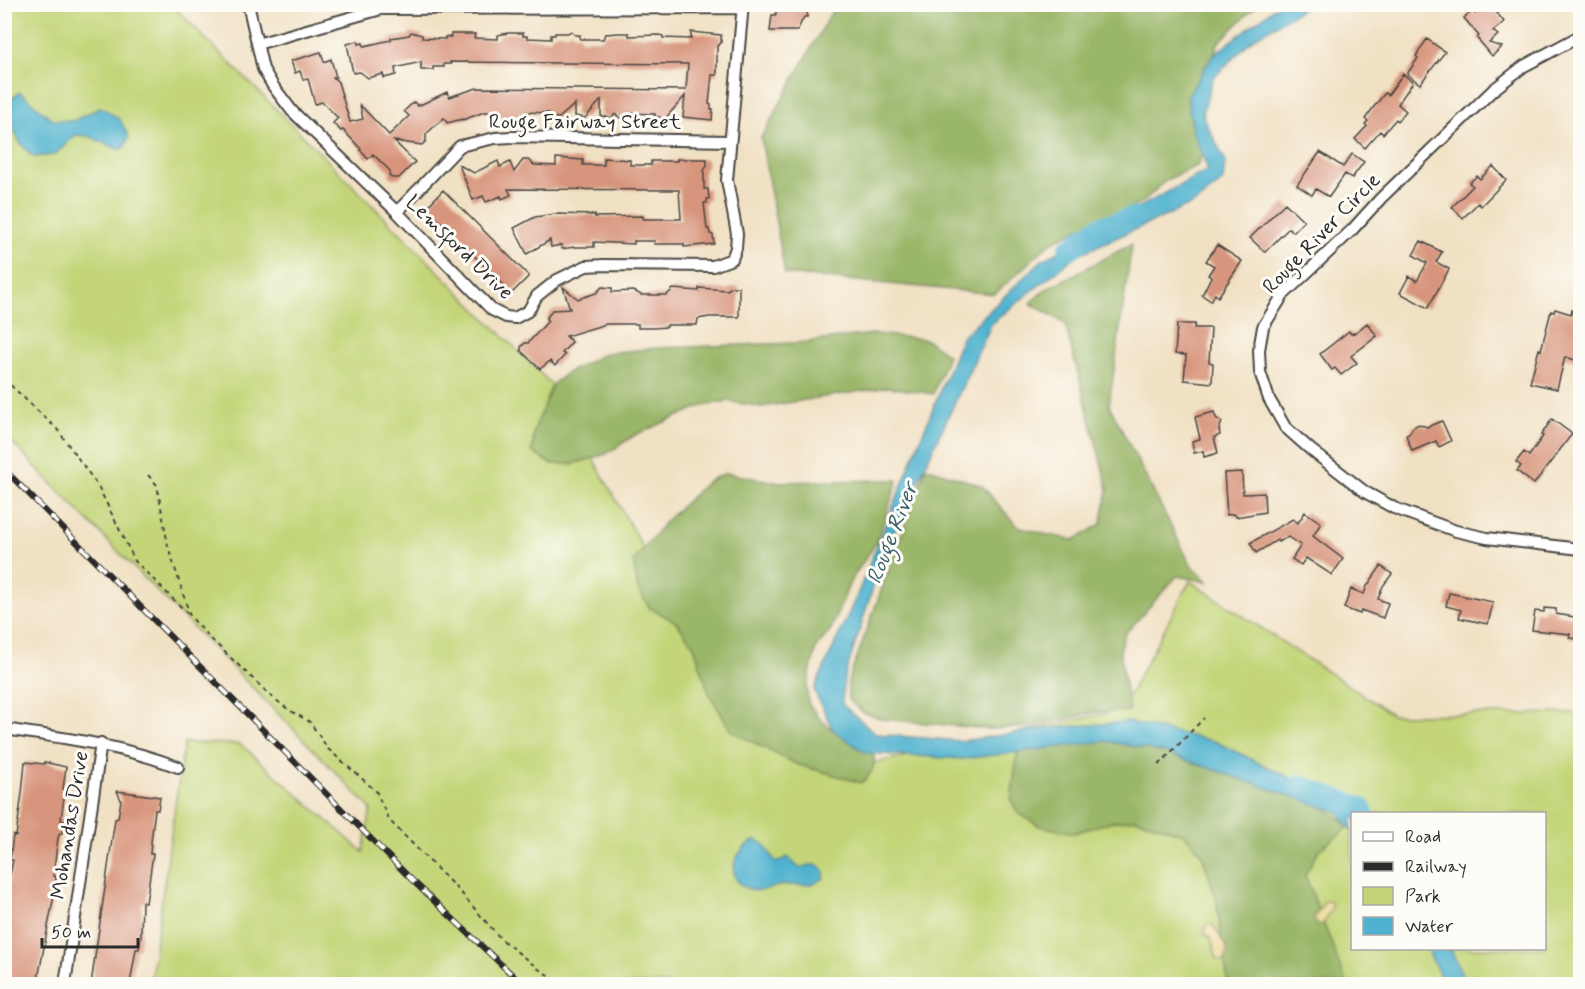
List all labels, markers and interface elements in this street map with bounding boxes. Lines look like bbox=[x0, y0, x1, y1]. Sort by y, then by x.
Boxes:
street label: Rouge Fairway Street bbox=[489, 108, 682, 138]
street label: Rouge River Circle bbox=[1257, 167, 1388, 302]
street label: Lemsford Drive bbox=[398, 189, 519, 308]
water label: Rouge River bbox=[861, 477, 929, 589]
street label: Mohandas Drive bbox=[44, 749, 96, 901]
legend bbox=[1351, 812, 1546, 950]
text: Road bbox=[1405, 825, 1441, 849]
text: Railway bbox=[1405, 855, 1467, 879]
text: Park bbox=[1405, 885, 1441, 909]
scale bar bbox=[42, 911, 138, 949]
text: Water bbox=[1405, 915, 1454, 939]
text: 50 m bbox=[51, 921, 91, 945]

